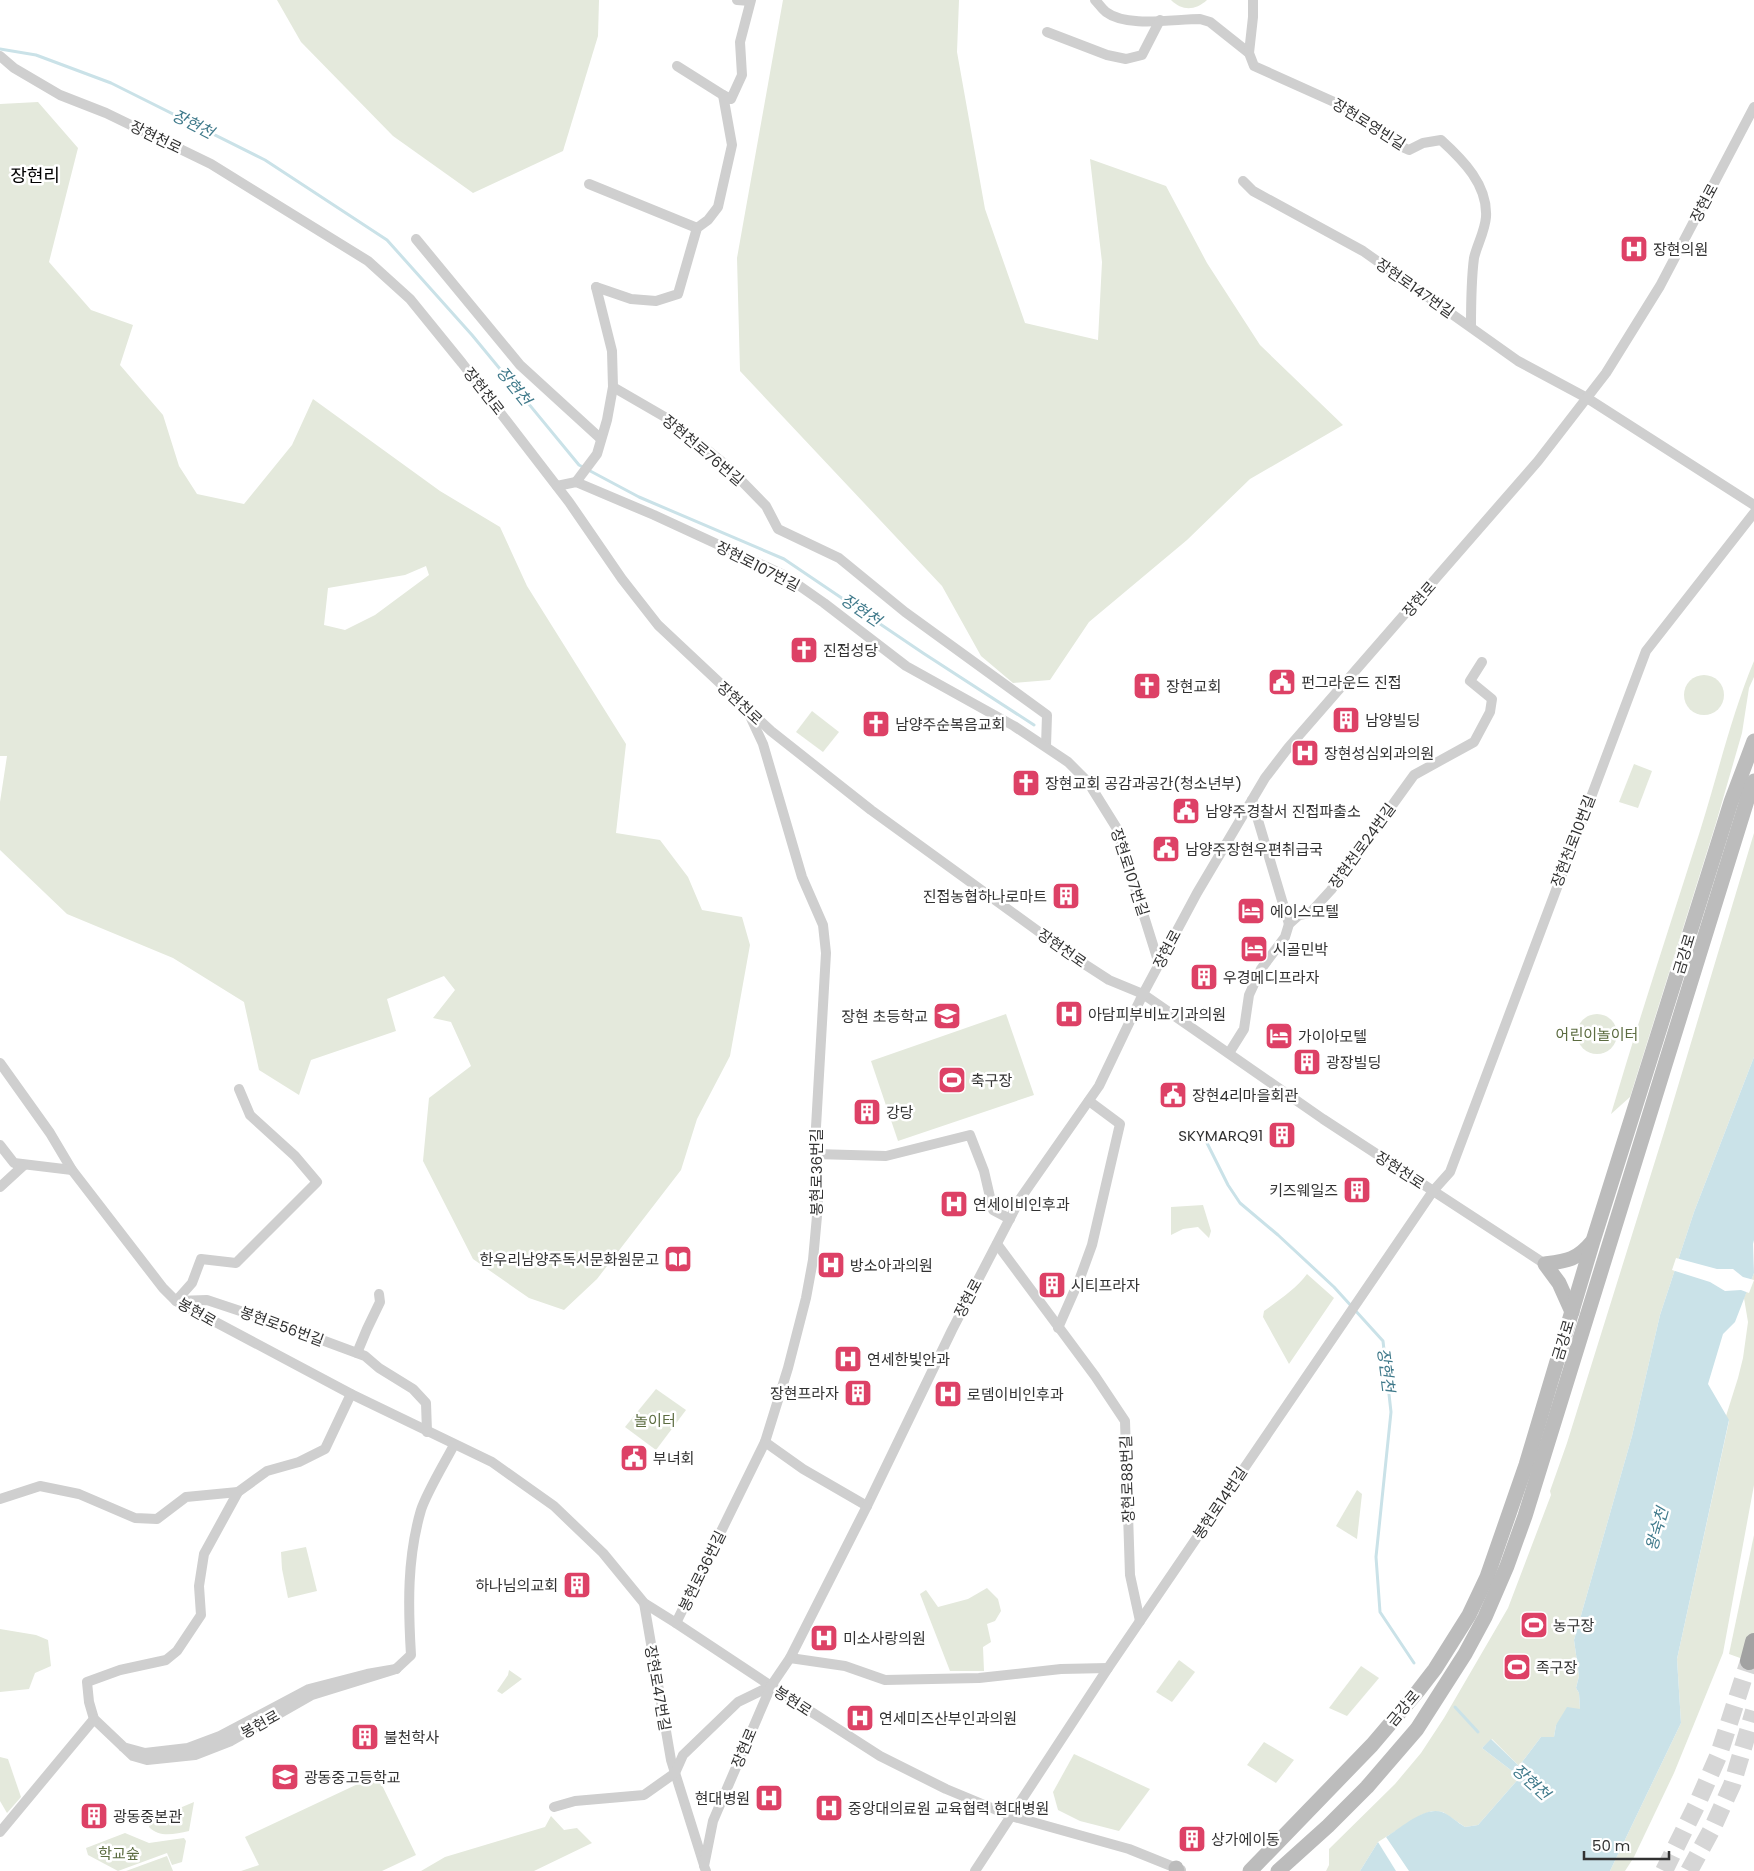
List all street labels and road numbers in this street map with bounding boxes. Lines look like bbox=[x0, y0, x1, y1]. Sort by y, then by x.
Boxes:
street label: 장현로영빈길 bbox=[1328, 93, 1410, 155]
street label: 장현천로 bbox=[127, 115, 185, 159]
street label: 장현로 bbox=[1685, 180, 1723, 226]
street label: 장현로147번길 bbox=[1372, 253, 1458, 323]
street label: 장현천로 bbox=[459, 363, 509, 419]
street label: 장현천로76번길 bbox=[658, 410, 748, 490]
street label: 장현로107번길 bbox=[713, 536, 803, 596]
street label: 장현로 bbox=[1397, 576, 1441, 622]
street label: 장현천로 bbox=[713, 676, 767, 730]
street label: 장현천로10번길 bbox=[1546, 792, 1600, 890]
street label: 장현천로24번길 bbox=[1324, 799, 1400, 893]
street label: 장현로107번길 bbox=[1106, 825, 1154, 919]
street label: 장현천로 bbox=[1033, 924, 1091, 972]
street label: 장현로 bbox=[1148, 926, 1186, 972]
street label: 금강로 bbox=[1668, 931, 1700, 977]
street label: 봉현로36번길 bbox=[806, 1128, 827, 1216]
street label: 장현천로 bbox=[1371, 1146, 1429, 1194]
street label: 장현로 bbox=[949, 1275, 987, 1321]
street label: 봉현로 bbox=[174, 1293, 220, 1331]
street label: 봉현로56번길 bbox=[237, 1301, 327, 1351]
street label: 금강로 bbox=[1547, 1317, 1579, 1363]
street label: 장현로88번길 bbox=[1115, 1435, 1139, 1523]
street label: 봉현로14번길 bbox=[1188, 1463, 1252, 1543]
street label: 봉현로36번길 bbox=[673, 1527, 731, 1615]
street label: 장현로47번길 bbox=[640, 1644, 676, 1732]
street label: 봉현로 bbox=[770, 1681, 816, 1721]
street label: 금강로 bbox=[1382, 1685, 1424, 1731]
street label: 봉현로 bbox=[237, 1705, 283, 1743]
street label: 장현로 bbox=[726, 1725, 762, 1771]

